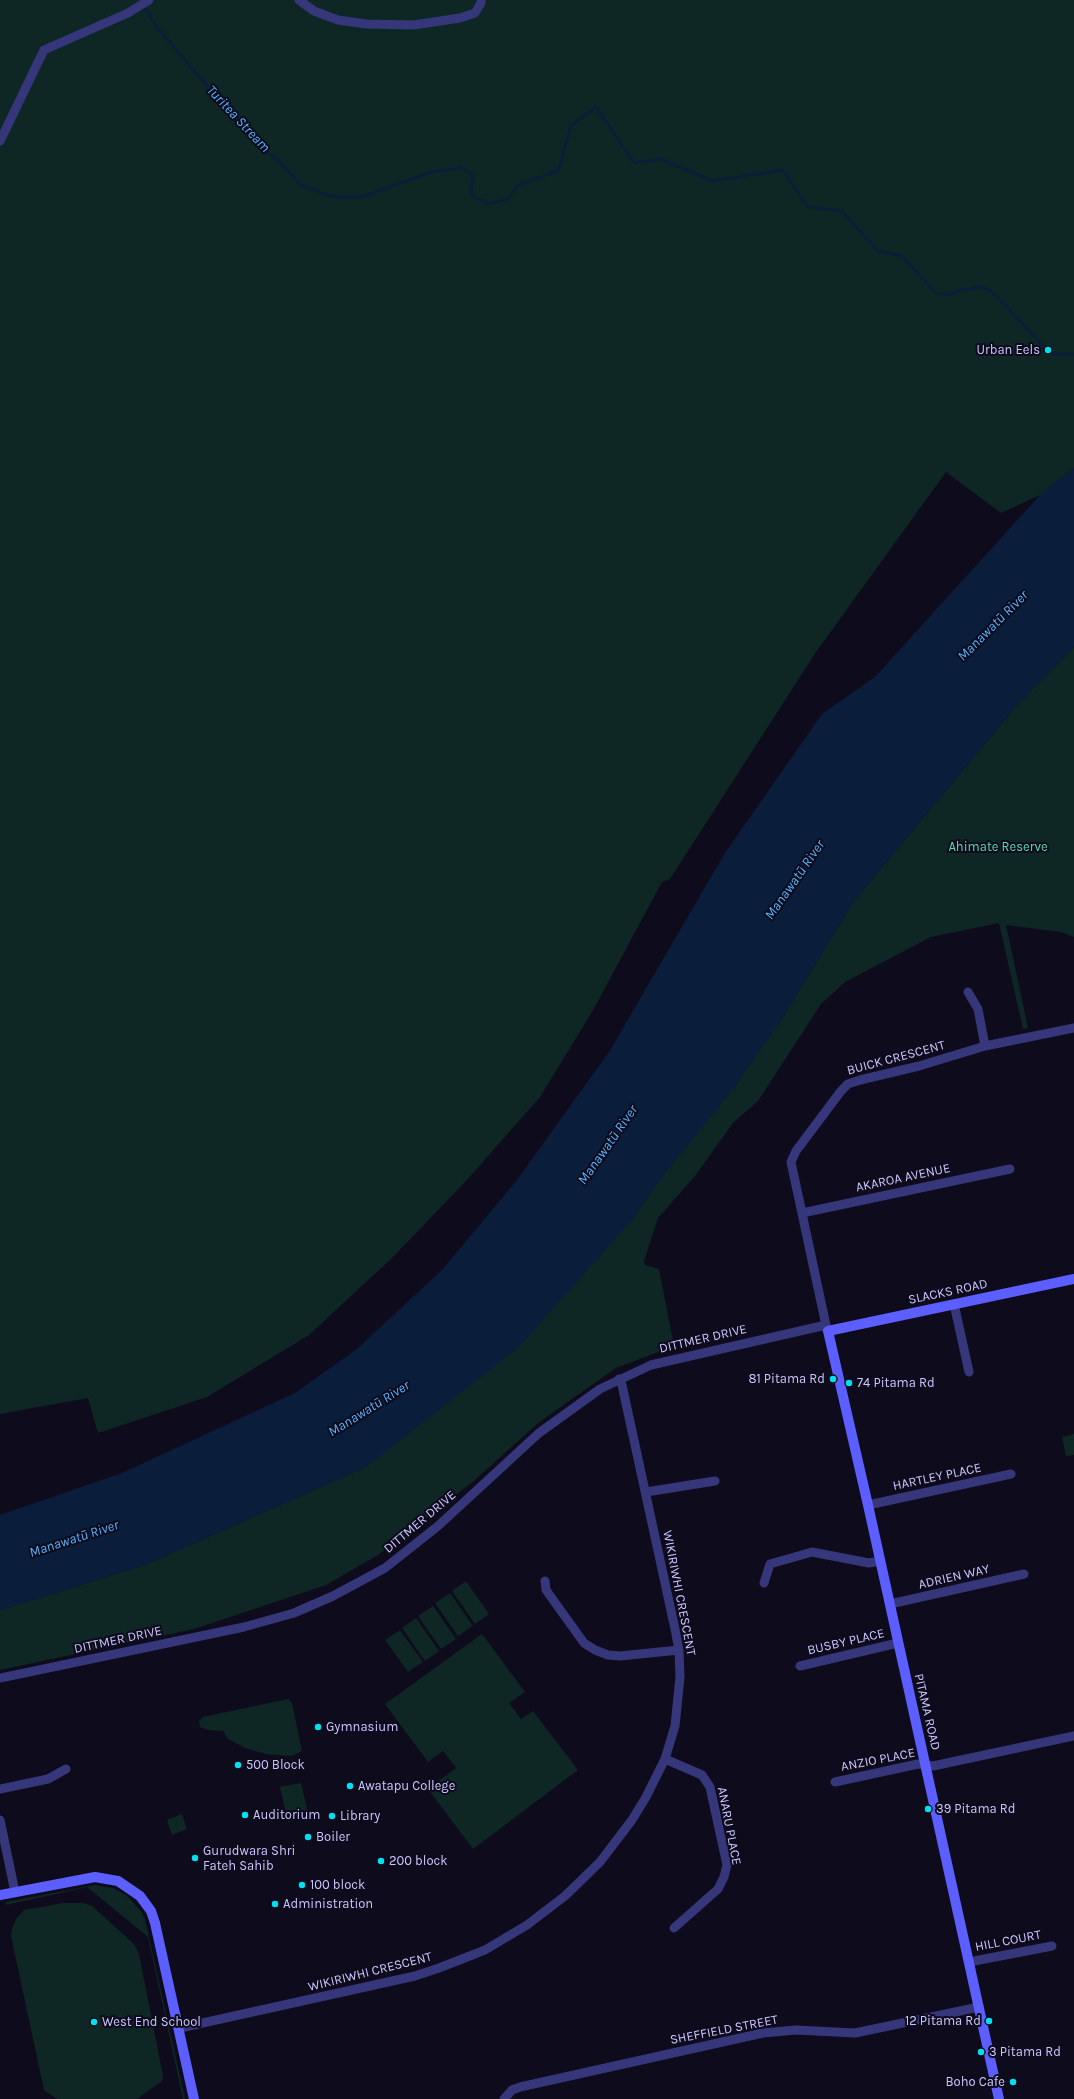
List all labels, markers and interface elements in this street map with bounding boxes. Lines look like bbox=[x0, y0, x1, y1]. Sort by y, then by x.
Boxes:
water label: Turitea Stream bbox=[203, 82, 273, 156]
place label: Urban Eels bbox=[977, 342, 1040, 358]
marker: Urban Eels bbox=[1043, 345, 1053, 355]
water label: Manawatū River bbox=[954, 587, 1032, 665]
water label: Manawatū River bbox=[761, 837, 829, 923]
park label: Ahimate Reserve bbox=[948, 839, 1048, 855]
street label: BUICK CRESCENT bbox=[845, 1037, 947, 1079]
water label: Manawatū River bbox=[574, 1102, 642, 1188]
street label: AKAROA AVENUE bbox=[854, 1160, 952, 1196]
street label: SLACKS ROAD bbox=[907, 1276, 989, 1308]
street label: DITTMER DRIVE bbox=[658, 1321, 748, 1357]
place label: 81 Pitama Rd bbox=[748, 1371, 825, 1387]
marker: 81 Pitama Rd bbox=[828, 1374, 838, 1384]
place label: 74 Pitama Rd bbox=[857, 1375, 935, 1391]
water label: Manawatū River bbox=[325, 1377, 413, 1441]
marker: 74 Pitama Rd bbox=[844, 1378, 854, 1388]
street label: HARTLEY PLACE bbox=[891, 1460, 983, 1494]
street label: DITTMER DRIVE bbox=[381, 1487, 459, 1557]
water label: Manawatū River bbox=[27, 1517, 121, 1561]
street label: WIKIRIWHI CRESCENT bbox=[659, 1529, 699, 1657]
street label: ADRIEN WAY bbox=[917, 1561, 991, 1593]
street label: DITTMER DRIVE bbox=[73, 1623, 163, 1657]
street label: BUSBY PLACE bbox=[806, 1626, 886, 1658]
street label: PITAMA ROAD bbox=[911, 1672, 943, 1752]
place label: Gymnasium bbox=[326, 1719, 398, 1735]
marker: Gymnasium bbox=[313, 1722, 323, 1732]
street label: ANZIO PLACE bbox=[840, 1745, 916, 1775]
place label: 500 Block bbox=[246, 1757, 305, 1773]
marker: 500 Block bbox=[233, 1760, 243, 1770]
place label: Awatapu College bbox=[358, 1778, 455, 1794]
marker: Awatapu College bbox=[345, 1781, 355, 1791]
street label: ANARU PLACE bbox=[714, 1786, 744, 1866]
place label: 39 Pitama Rd bbox=[936, 1801, 1015, 1817]
marker: 39 Pitama Rd bbox=[923, 1804, 933, 1814]
place label: Auditorium bbox=[253, 1807, 321, 1823]
place label: Library bbox=[340, 1808, 380, 1824]
marker: Auditorium bbox=[240, 1810, 250, 1820]
marker: Library bbox=[327, 1811, 337, 1821]
place label: Boiler bbox=[316, 1829, 350, 1845]
marker: Boiler bbox=[303, 1832, 313, 1842]
place label: Gurudwara Shri Fateh Sahib bbox=[203, 1843, 295, 1874]
marker: Gurudwara Shri Fateh Sahib bbox=[190, 1853, 200, 1863]
place label: 200 block bbox=[389, 1853, 448, 1869]
marker: 200 block bbox=[376, 1856, 386, 1866]
place label: 100 block bbox=[310, 1877, 365, 1893]
marker: 100 block bbox=[297, 1880, 307, 1890]
place label: Administration bbox=[283, 1896, 373, 1912]
marker: Administration bbox=[270, 1899, 280, 1909]
street label: HILL COURT bbox=[974, 1927, 1042, 1955]
street label: WIKIRIWHI CRESCENT bbox=[306, 1949, 434, 1995]
street label: SHEFFIELD STREET bbox=[669, 2012, 779, 2048]
place label: 12 Pitama Rd bbox=[905, 2013, 981, 2029]
place label: West End School bbox=[102, 2014, 201, 2030]
marker: 12 Pitama Rd bbox=[984, 2016, 994, 2026]
marker: West End School bbox=[89, 2017, 99, 2027]
place label: 3 Pitama Rd bbox=[989, 2044, 1061, 2060]
marker: 3 Pitama Rd bbox=[976, 2047, 986, 2057]
place label: Boho Cafe bbox=[946, 2074, 1005, 2090]
marker: Boho Cafe bbox=[1008, 2077, 1018, 2087]

